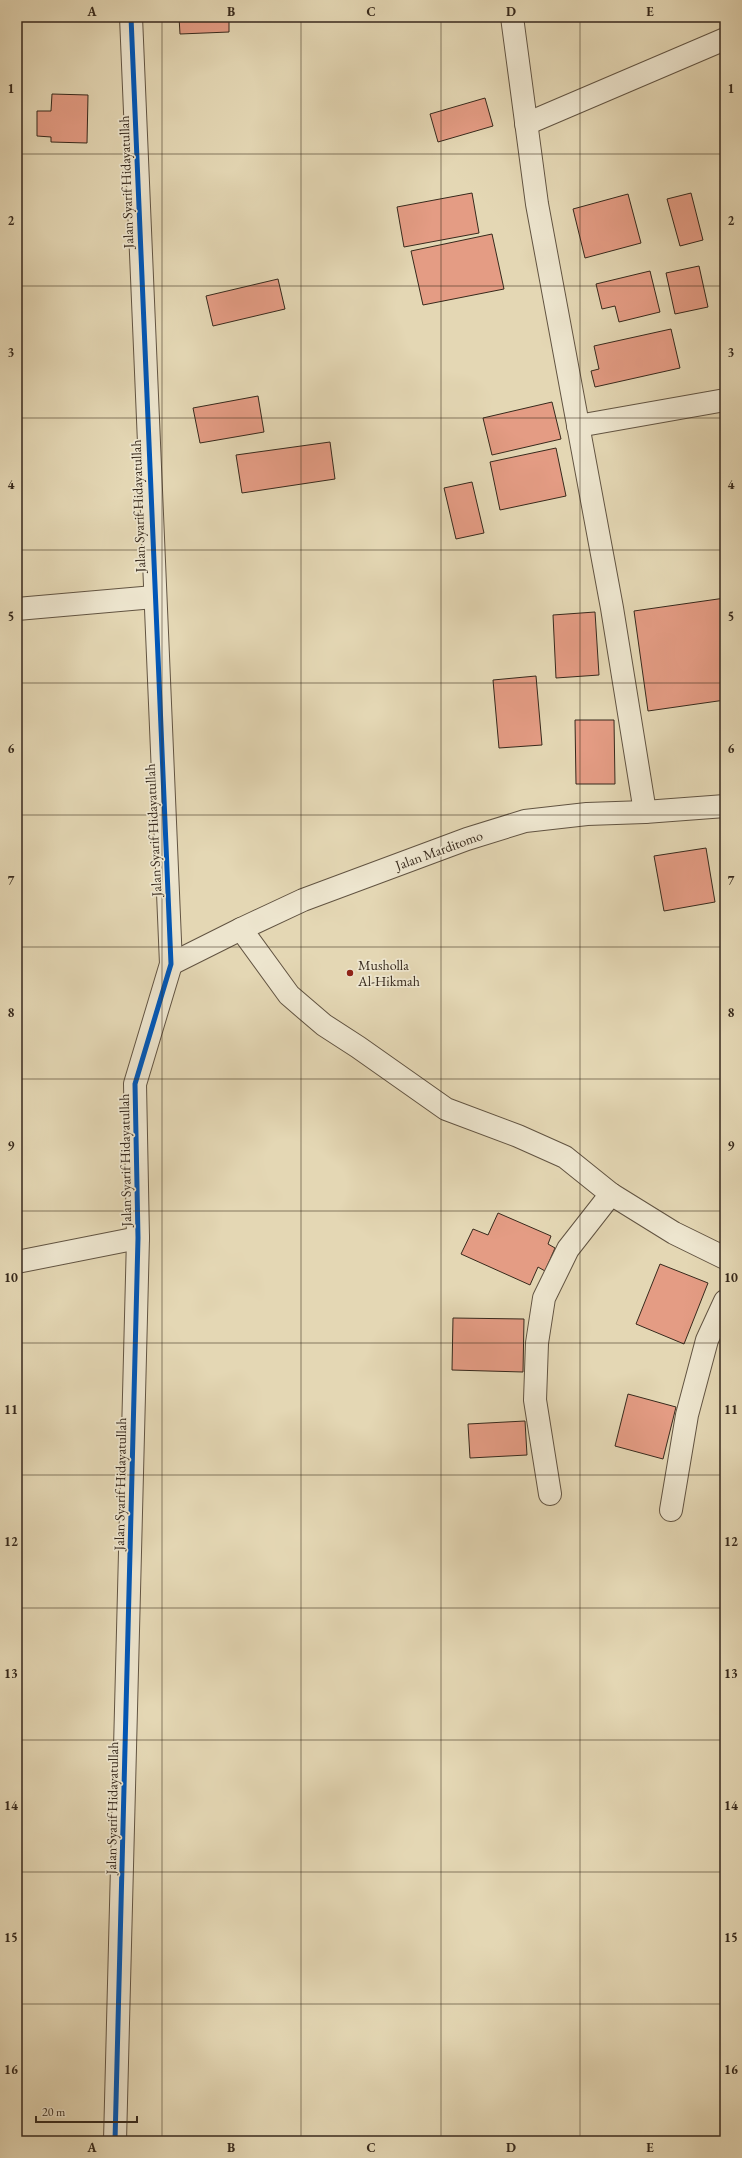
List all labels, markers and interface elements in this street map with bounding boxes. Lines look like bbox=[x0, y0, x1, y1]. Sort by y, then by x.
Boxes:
text: A bbox=[86, 3, 97, 20]
text: B bbox=[227, 3, 235, 20]
text: C bbox=[366, 3, 376, 20]
text: D bbox=[506, 3, 516, 20]
text: E bbox=[646, 3, 654, 20]
text: 1 bbox=[8, 80, 15, 97]
text: 1 bbox=[728, 80, 735, 97]
street label: Jalan Syarif Hidayatullah bbox=[115, 115, 137, 250]
text: 2 bbox=[8, 212, 15, 229]
text: 2 bbox=[728, 212, 735, 229]
text: 3 bbox=[8, 344, 15, 361]
text: 3 bbox=[728, 344, 735, 361]
street label: Jalan Syarif Hidayatullah bbox=[127, 439, 149, 574]
text: 4 bbox=[8, 476, 15, 493]
text: 4 bbox=[728, 476, 735, 493]
text: 5 bbox=[8, 608, 14, 625]
text: 5 bbox=[728, 608, 734, 625]
text: 6 bbox=[8, 740, 15, 757]
text: 6 bbox=[728, 740, 735, 757]
street label: Jalan Syarif Hidayatullah bbox=[141, 763, 166, 898]
street label: Jalan Marditomo bbox=[392, 826, 485, 874]
text: 7 bbox=[8, 872, 15, 889]
text: 7 bbox=[728, 872, 735, 889]
place label: Musholla Al-Hikmah bbox=[357, 956, 420, 990]
marker: Musholla Al-Hikmah bbox=[345, 968, 355, 978]
text: 8 bbox=[8, 1004, 15, 1021]
text: 8 bbox=[728, 1004, 735, 1021]
street label: Jalan Syarif Hidayatullah bbox=[115, 1093, 135, 1228]
text: 9 bbox=[8, 1137, 15, 1154]
text: 9 bbox=[728, 1137, 735, 1154]
text: 10 bbox=[4, 1269, 18, 1286]
text: 10 bbox=[724, 1269, 738, 1286]
text: 11 bbox=[4, 1401, 18, 1418]
text: 11 bbox=[724, 1401, 738, 1418]
street label: Jalan Syarif Hidayatullah bbox=[110, 1417, 130, 1552]
text: 12 bbox=[4, 1533, 18, 1550]
text: 12 bbox=[724, 1533, 738, 1550]
text: 13 bbox=[4, 1665, 18, 1682]
text: 13 bbox=[724, 1665, 738, 1682]
street label: Jalan Syarif Hidayatullah bbox=[102, 1741, 122, 1876]
text: 14 bbox=[4, 1797, 18, 1814]
text: 14 bbox=[724, 1797, 738, 1814]
text: 15 bbox=[4, 1929, 18, 1946]
text: 15 bbox=[724, 1929, 738, 1946]
text: 16 bbox=[4, 2061, 18, 2078]
text: 16 bbox=[724, 2061, 738, 2078]
scale bar bbox=[36, 2098, 137, 2124]
text: 20 m bbox=[42, 2104, 66, 2120]
text: A bbox=[86, 2139, 97, 2156]
text: B bbox=[227, 2139, 235, 2156]
text: C bbox=[366, 2139, 376, 2156]
text: D bbox=[506, 2139, 516, 2156]
text: E bbox=[646, 2139, 654, 2156]

